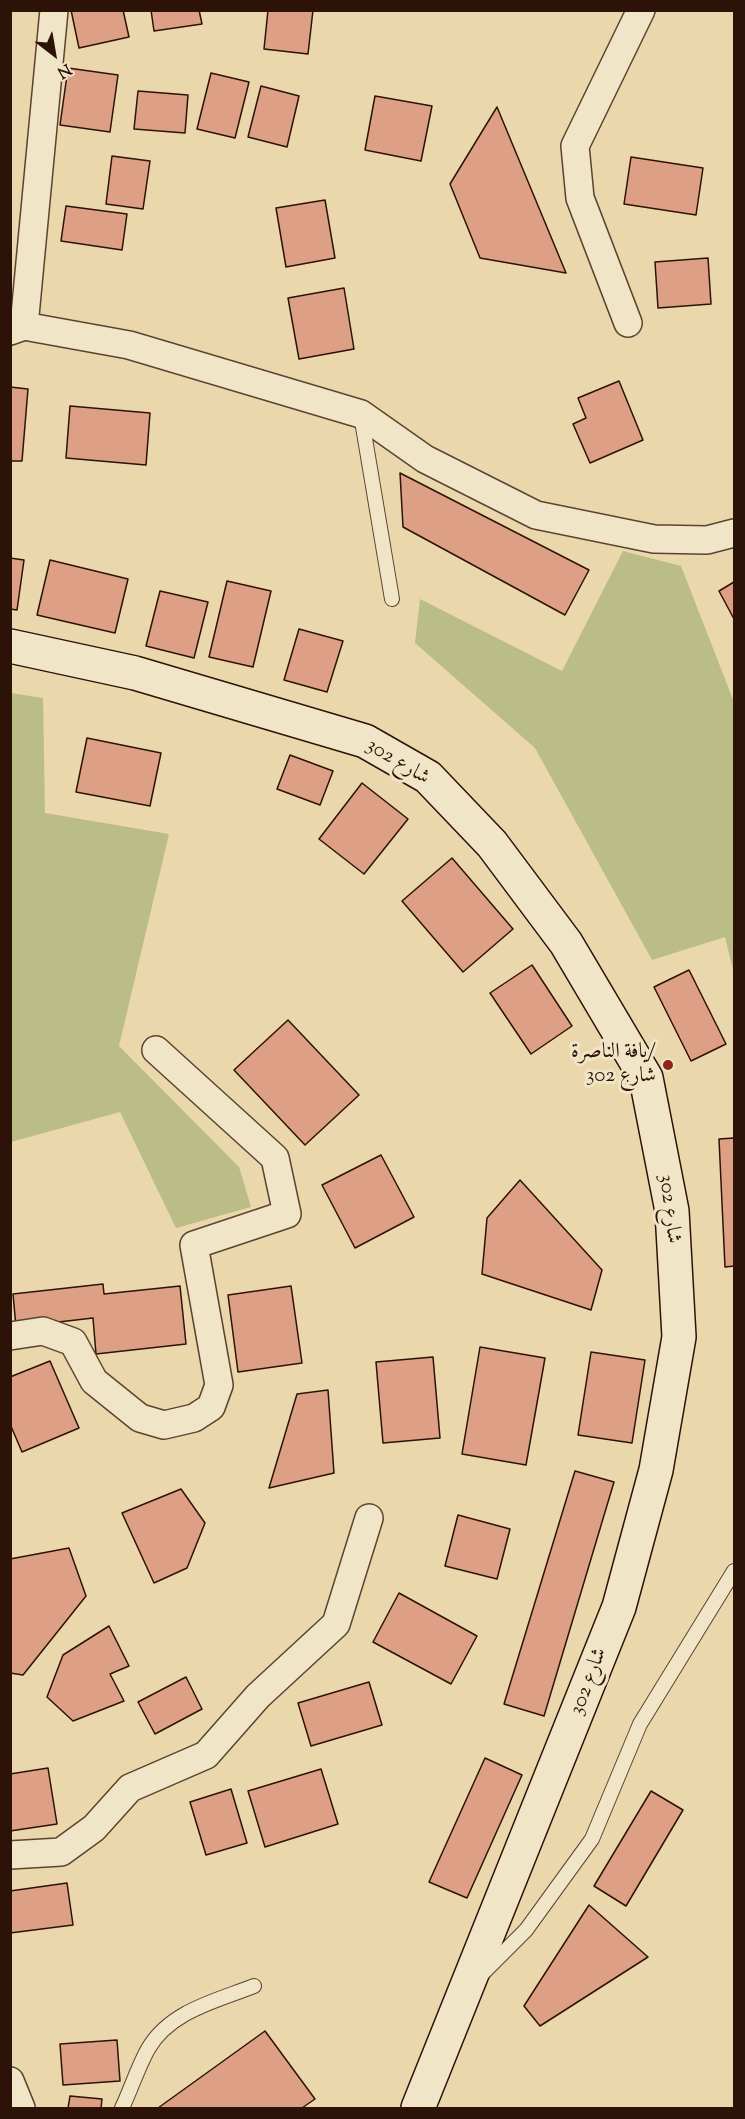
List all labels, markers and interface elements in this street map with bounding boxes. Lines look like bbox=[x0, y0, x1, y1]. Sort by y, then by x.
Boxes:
north arrow bbox=[24, 24, 84, 84]
text: N bbox=[52, 57, 75, 83]
street label: شارع 302 bbox=[361, 734, 433, 792]
place label: يافة الناصرة/ شارع 302 bbox=[571, 1040, 656, 1090]
marker: يافة الناصرة/ شارع 302 bbox=[661, 1058, 675, 1072]
street label: شارع 302 bbox=[651, 1173, 685, 1245]
street label: شارع 302 bbox=[566, 1645, 614, 1719]

